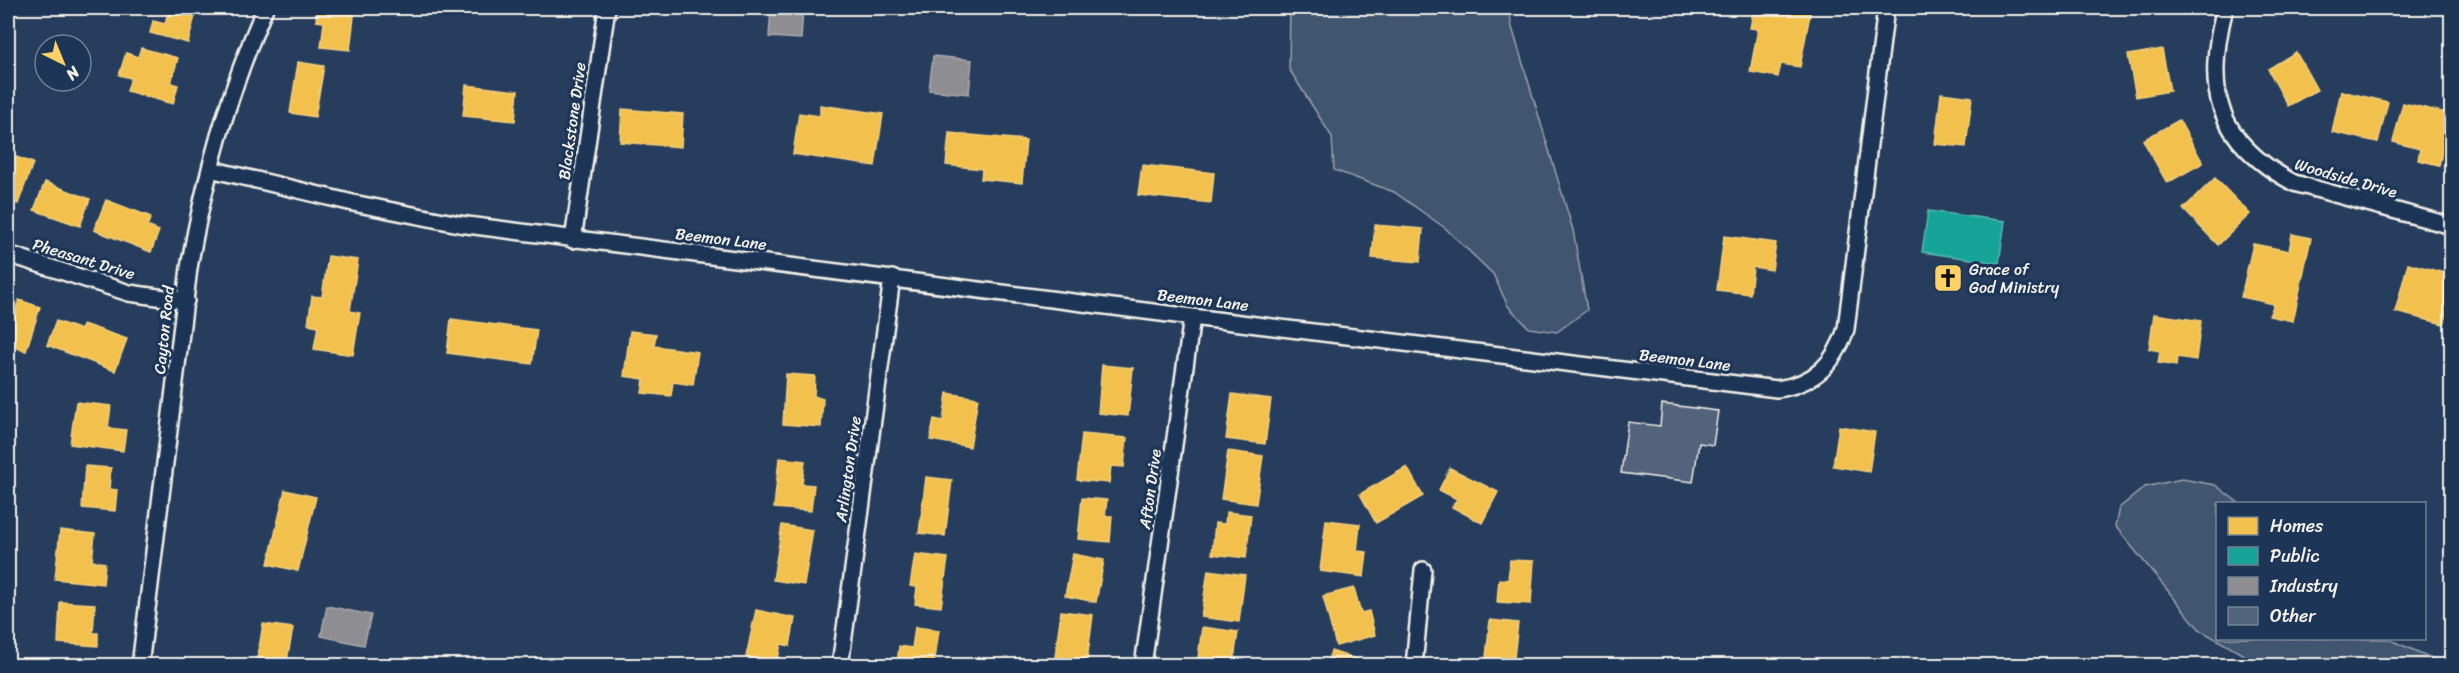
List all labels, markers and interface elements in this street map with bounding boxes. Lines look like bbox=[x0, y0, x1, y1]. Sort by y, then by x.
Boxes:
north arrow bbox=[33, 33, 93, 93]
text: N bbox=[58, 59, 88, 89]
street label: Blackstone Drive bbox=[549, 60, 595, 182]
street label: Woodside Drive bbox=[2291, 150, 2401, 207]
street label: Beemon Lane bbox=[674, 219, 768, 259]
street label: Pheasant Drive bbox=[29, 230, 139, 288]
place label: Grace of God Ministry bbox=[1969, 255, 2060, 302]
church icon: Grace of God Ministry bbox=[1932, 262, 1964, 294]
street label: Beemon Lane bbox=[1156, 280, 1250, 320]
street label: Cayton Road bbox=[145, 283, 183, 375]
street label: Beemon Lane bbox=[1638, 340, 1732, 380]
street label: Arlington Drive bbox=[826, 414, 870, 525]
street label: Afton Drive bbox=[1130, 447, 1170, 532]
legend bbox=[2216, 502, 2426, 640]
text: Homes bbox=[2270, 510, 2324, 542]
text: Public bbox=[2270, 540, 2320, 572]
text: Industry bbox=[2269, 570, 2339, 602]
text: Other bbox=[2270, 600, 2317, 632]

